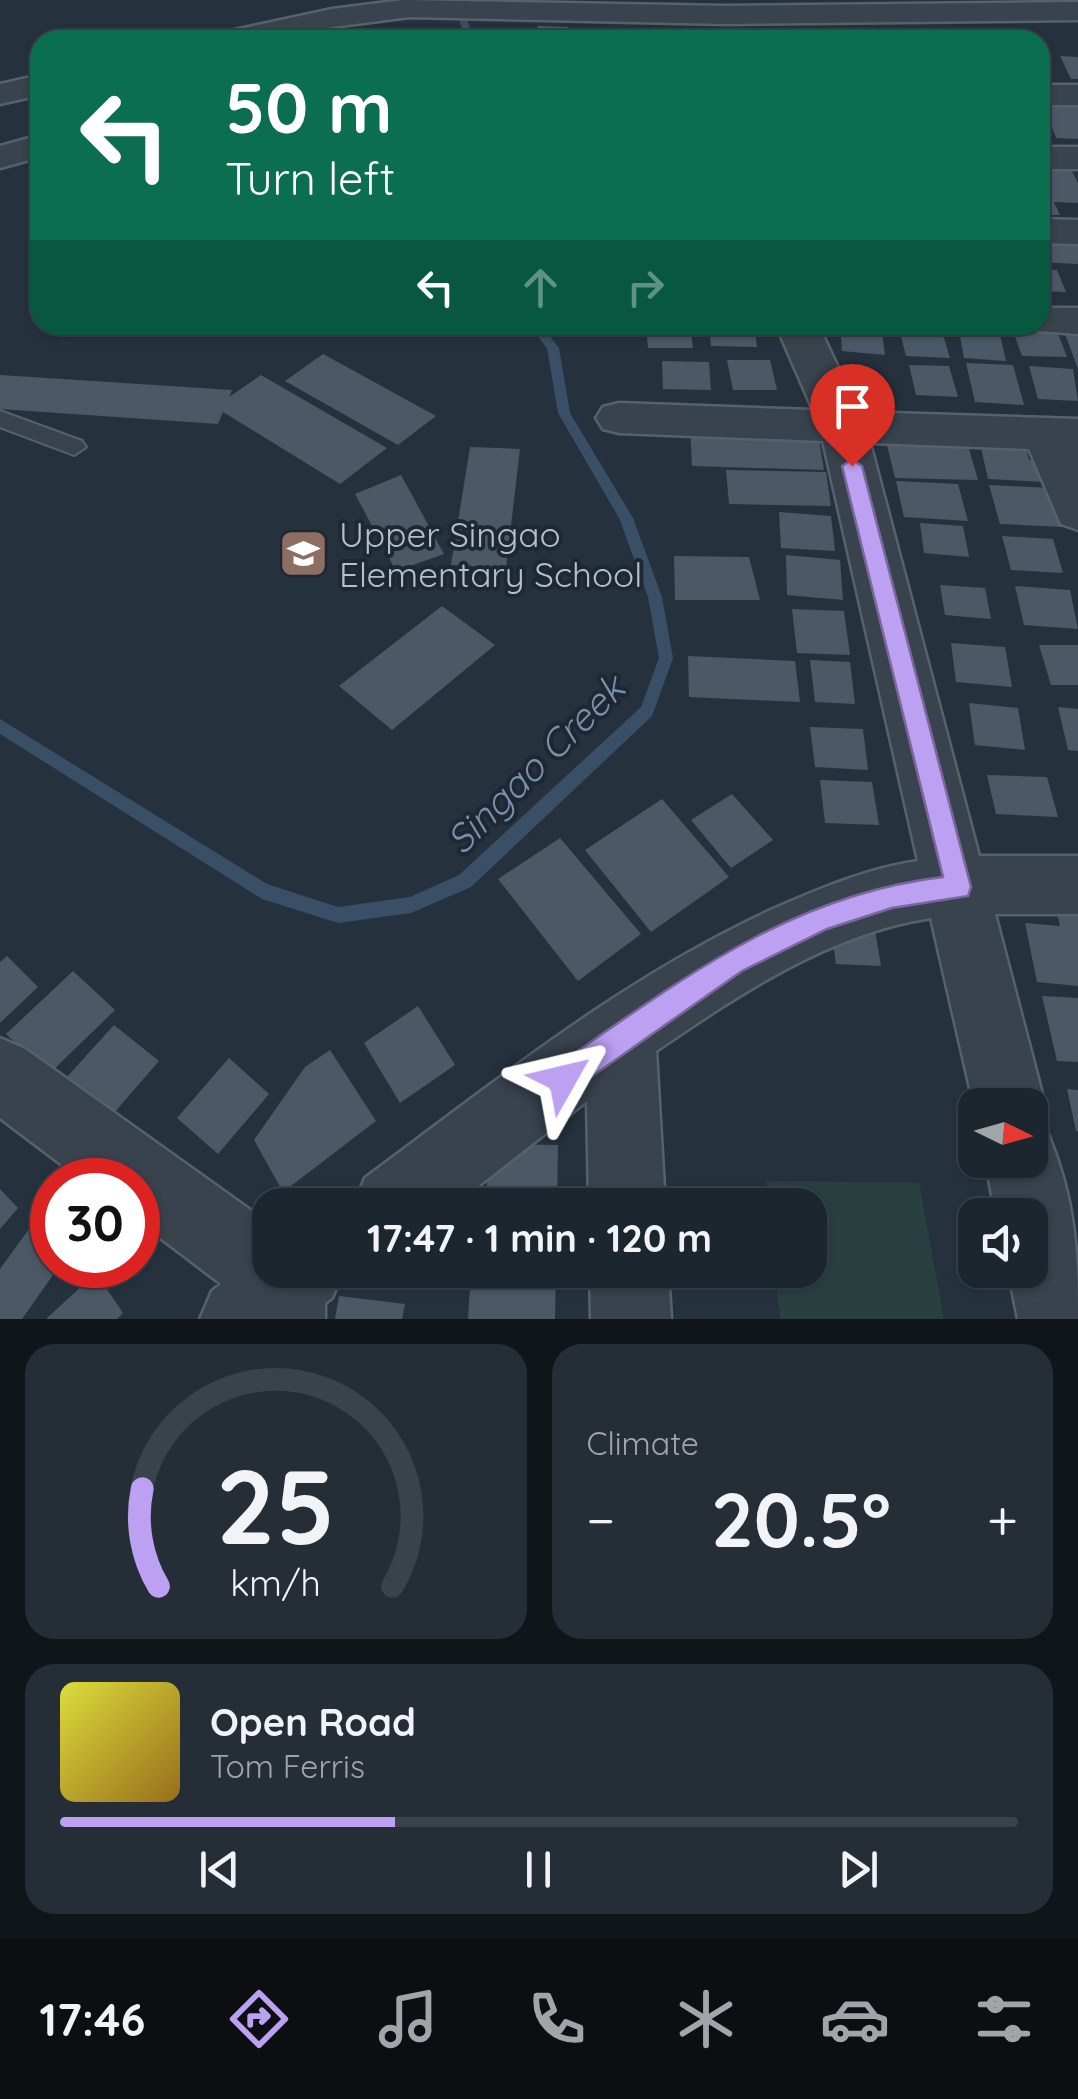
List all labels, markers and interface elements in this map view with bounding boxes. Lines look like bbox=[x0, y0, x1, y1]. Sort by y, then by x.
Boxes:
text: 50 m bbox=[225, 63, 392, 151]
icon: left bbox=[60, 70, 190, 200]
text: Turn left bbox=[225, 150, 395, 206]
icon: left bbox=[408, 260, 463, 315]
icon: ahead bbox=[513, 260, 568, 315]
icon: right bbox=[618, 260, 673, 315]
pin bbox=[810, 364, 895, 467]
icon: arrive bbox=[825, 379, 880, 434]
place label: Upper Singao Elementary School bbox=[339, 512, 642, 596]
school or university icon: Upper Singao Elementary School bbox=[278, 528, 330, 580]
water label: Singao Creek bbox=[436, 662, 637, 863]
position arrow bbox=[511, 1027, 615, 1131]
north arrow bbox=[958, 1088, 1048, 1178]
map controls bbox=[958, 1088, 1048, 1288]
speed limit sign: 30 bbox=[30, 1158, 160, 1288]
button: sound bbox=[958, 1198, 1048, 1288]
text: 17:47 · 1 min · 120 m bbox=[367, 1214, 712, 1262]
text: Climate bbox=[587, 1423, 699, 1463]
text: 25 bbox=[216, 1440, 335, 1570]
text: 20.5° bbox=[711, 1472, 891, 1566]
text: − bbox=[587, 1485, 615, 1554]
text: + bbox=[987, 1485, 1018, 1554]
text: km/h bbox=[230, 1560, 321, 1605]
text: Open Road bbox=[210, 1698, 416, 1746]
text: Tom Ferris bbox=[210, 1746, 365, 1786]
icon: previous bbox=[192, 1842, 247, 1897]
icon: pause bbox=[511, 1842, 566, 1897]
icon: next bbox=[831, 1842, 886, 1897]
icon: directions bbox=[224, 1984, 294, 2054]
icon: music bbox=[373, 1984, 443, 2054]
icon: phone bbox=[522, 1984, 592, 2054]
icon: climate bbox=[671, 1984, 741, 2054]
icon: car bbox=[820, 1984, 890, 2054]
icon: filters bbox=[969, 1984, 1039, 2054]
text: 17:46 bbox=[39, 1991, 145, 2047]

